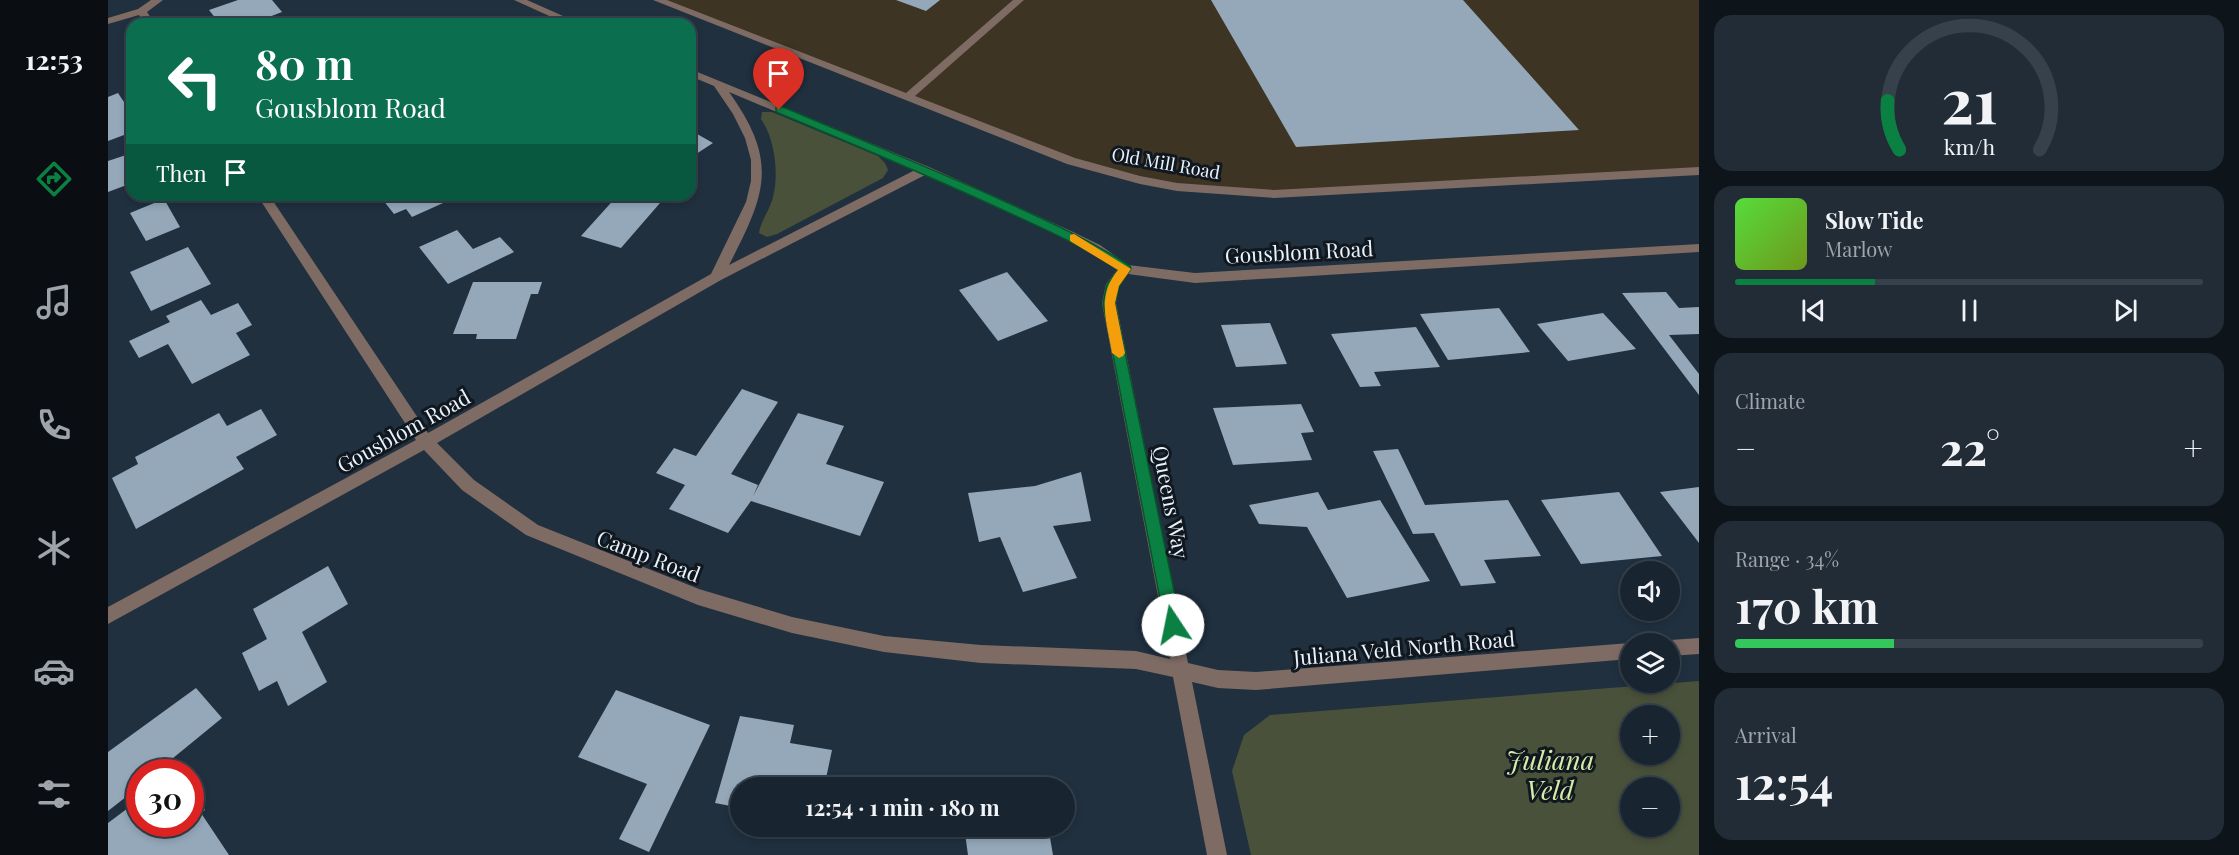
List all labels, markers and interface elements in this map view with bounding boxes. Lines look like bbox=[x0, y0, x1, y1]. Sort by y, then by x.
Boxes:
text: 80 m bbox=[255, 35, 353, 91]
text: 12:53 bbox=[25, 41, 83, 77]
icon: left bbox=[156, 42, 234, 120]
pin bbox=[753, 48, 804, 110]
text: 21 bbox=[1941, 56, 1997, 140]
icon: arrive bbox=[762, 57, 795, 90]
text: Gousblom Road bbox=[255, 89, 446, 125]
text: km/h bbox=[1943, 132, 1995, 160]
street label: Old Mill Road bbox=[1110, 142, 1223, 184]
icon: arrive bbox=[219, 156, 252, 189]
icon: directions bbox=[33, 158, 75, 200]
text: Then bbox=[156, 158, 207, 188]
text: Slow Tide bbox=[1825, 205, 1924, 235]
street label: Gousblom Road bbox=[1224, 233, 1374, 269]
text: Marlow bbox=[1825, 235, 1893, 262]
icon: music bbox=[33, 281, 75, 323]
icon: previous bbox=[1797, 294, 1830, 327]
icon: pause bbox=[1953, 294, 1986, 327]
icon: next bbox=[2109, 294, 2142, 327]
street label: Gousblom Road bbox=[331, 382, 475, 478]
text: Climate bbox=[1735, 387, 1805, 414]
icon: phone bbox=[33, 404, 75, 446]
text: 22° bbox=[1940, 417, 2000, 477]
text: − bbox=[1735, 425, 1756, 469]
text: + bbox=[2184, 425, 2203, 469]
street label: Queens Way bbox=[1147, 443, 1197, 561]
street label: Camp Road bbox=[593, 522, 705, 588]
icon: climate bbox=[33, 527, 75, 569]
text: Range · 34% bbox=[1735, 545, 1839, 572]
map controls bbox=[1620, 561, 1680, 837]
button: sound bbox=[1620, 561, 1680, 621]
text: 170 km bbox=[1735, 575, 1879, 635]
position arrow bbox=[1141, 593, 1205, 657]
street label: Juliana Veld North Road bbox=[1291, 623, 1516, 671]
button: layers bbox=[1620, 633, 1680, 693]
icon: car bbox=[33, 650, 75, 692]
button: + bbox=[1620, 705, 1680, 765]
text: Arrival bbox=[1735, 721, 1797, 748]
park label: Juliana Veld bbox=[1506, 742, 1594, 807]
text: 12:54 bbox=[1735, 751, 1833, 811]
speed limit sign: 30 bbox=[126, 759, 204, 837]
icon: filters bbox=[33, 773, 75, 815]
button: − bbox=[1620, 777, 1680, 837]
text: 12:54 · 1 min · 180 m bbox=[805, 792, 1000, 822]

